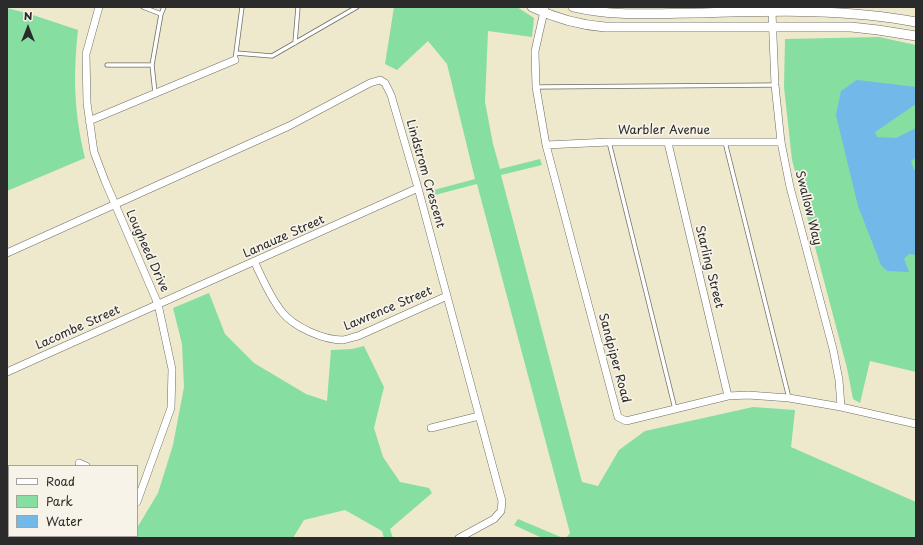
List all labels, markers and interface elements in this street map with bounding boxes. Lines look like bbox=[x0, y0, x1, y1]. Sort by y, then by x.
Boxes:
text: N bbox=[24, 7, 32, 24]
north arrow bbox=[8, 8, 48, 48]
street label: Lindstrom Crescent bbox=[403, 118, 447, 230]
street label: Warbler Avenue bbox=[618, 124, 710, 138]
street label: Swallow Way bbox=[792, 169, 824, 247]
street label: Lougheed Drive bbox=[122, 208, 172, 294]
street label: Lanauze Street bbox=[241, 213, 327, 261]
street label: Starling Street bbox=[692, 224, 726, 310]
street label: Lawrence Street bbox=[342, 284, 434, 334]
street label: Lacombe Street bbox=[34, 303, 122, 353]
street label: Sandpiper Road bbox=[595, 312, 633, 404]
legend bbox=[8, 465, 138, 537]
text: Road bbox=[46, 472, 75, 490]
text: Park bbox=[46, 492, 73, 510]
text: Water bbox=[46, 512, 82, 530]

